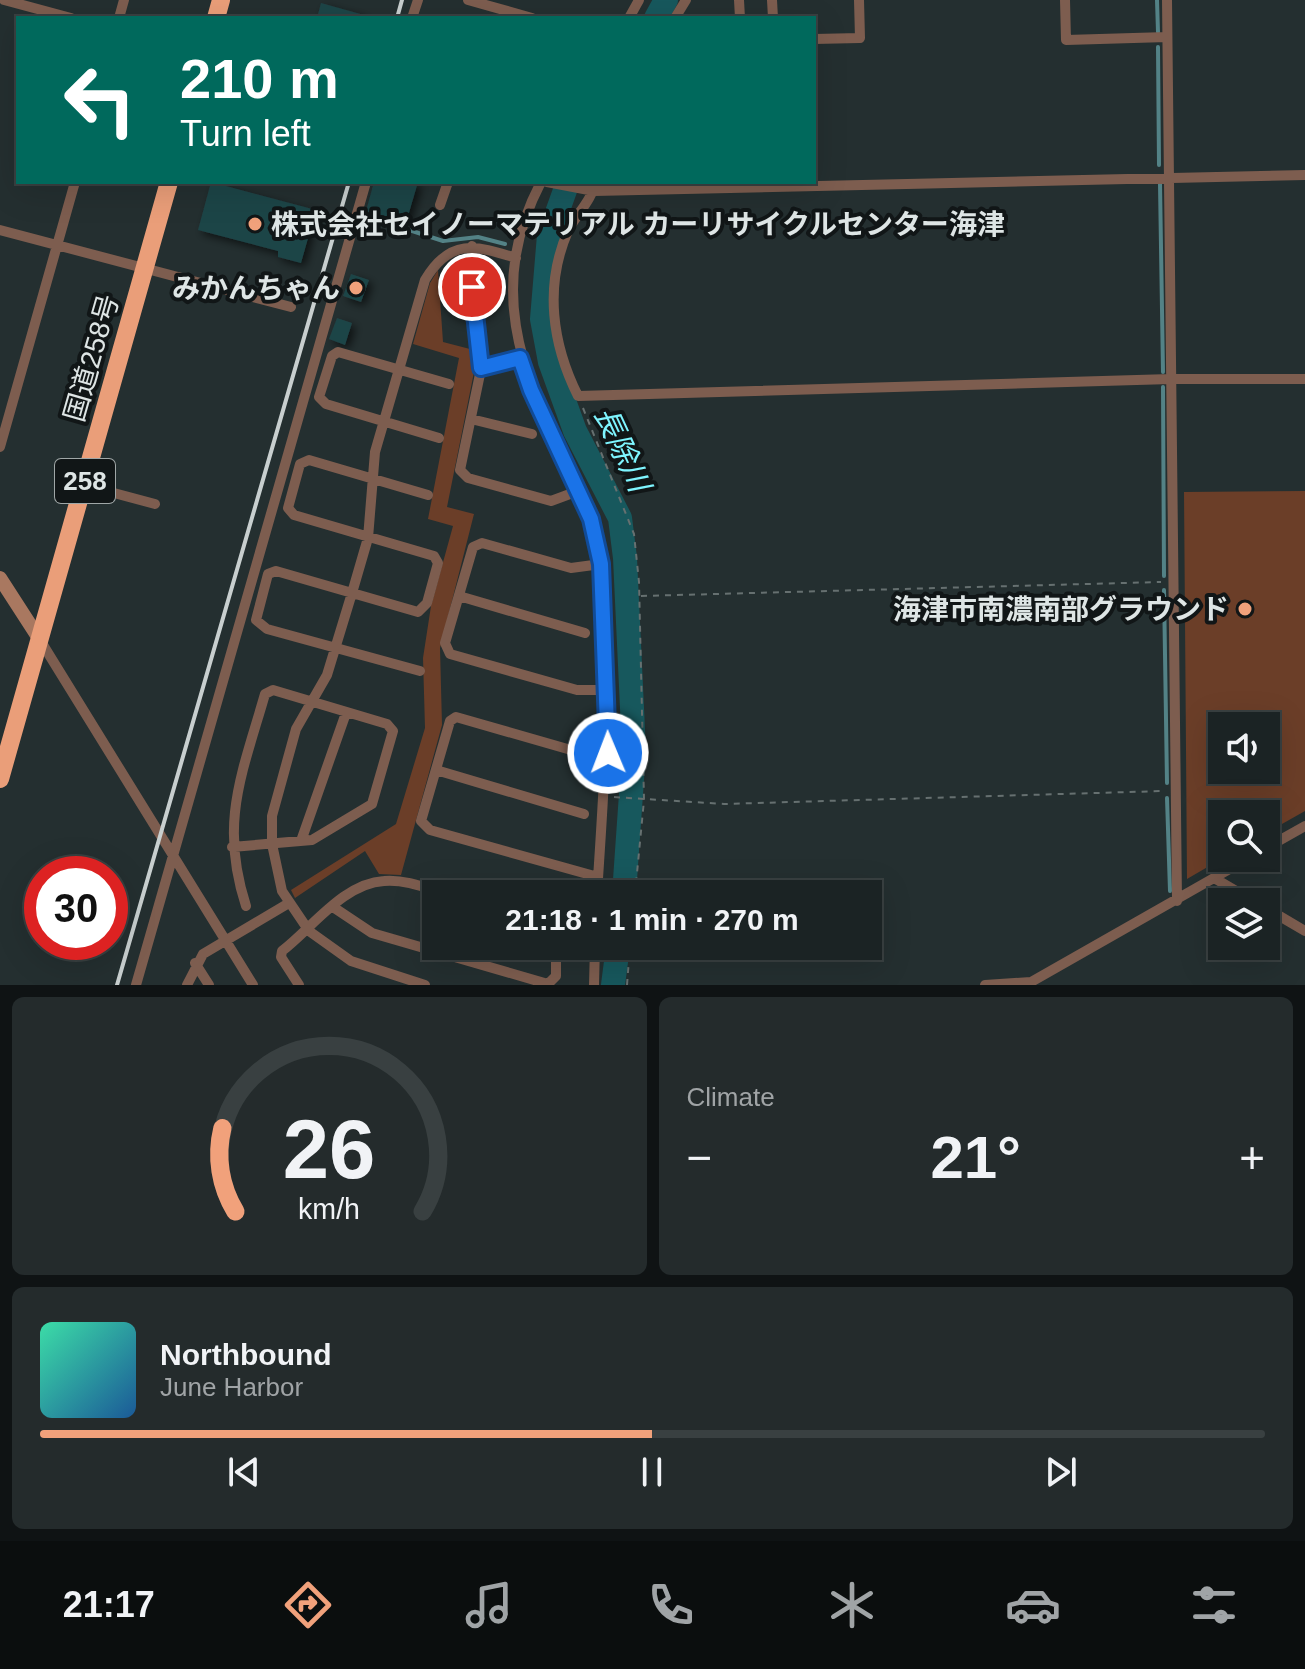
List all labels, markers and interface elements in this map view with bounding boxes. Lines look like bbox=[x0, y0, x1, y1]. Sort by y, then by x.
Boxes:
text: 210 m bbox=[180, 47, 339, 110]
icon: left bbox=[48, 48, 152, 152]
text: Turn left bbox=[180, 113, 311, 154]
place label: 株式会社セイノーマテリアル カーリサイクルセンター海津 bbox=[271, 209, 1005, 240]
marker: 株式会社セイノーマテリアル カーリサイクルセンター海津 bbox=[246, 215, 264, 233]
pin bbox=[438, 253, 506, 321]
icon: arrive bbox=[450, 265, 494, 309]
place label: みかんちゃん bbox=[172, 273, 340, 304]
marker: みかんちゃん bbox=[347, 279, 365, 297]
street label: 国道258号 bbox=[59, 291, 124, 425]
water label: 長除川 bbox=[588, 401, 658, 499]
road number: 258 bbox=[55, 459, 115, 503]
place label: 海津市南濃南部グラウンド bbox=[893, 594, 1229, 625]
marker: 海津市南濃南部グラウンド bbox=[1236, 600, 1254, 618]
position arrow bbox=[566, 711, 650, 795]
map controls bbox=[1208, 712, 1280, 960]
button: sound bbox=[1208, 712, 1280, 784]
button: search bbox=[1208, 800, 1280, 872]
speed limit sign: 30 bbox=[24, 856, 128, 960]
button: layers bbox=[1208, 888, 1280, 960]
text: 21:18 · 1 min · 270 m bbox=[505, 903, 799, 936]
text: Climate bbox=[687, 1082, 775, 1112]
text: 26 bbox=[283, 1103, 376, 1196]
text: 21° bbox=[930, 1124, 1021, 1191]
text: − bbox=[687, 1133, 712, 1182]
text: + bbox=[1239, 1133, 1265, 1182]
text: km/h bbox=[298, 1193, 360, 1225]
text: Northbound bbox=[160, 1338, 332, 1371]
text: June Harbor bbox=[160, 1372, 303, 1402]
icon: previous bbox=[222, 1450, 266, 1494]
icon: pause bbox=[630, 1450, 674, 1494]
icon: next bbox=[1039, 1450, 1083, 1494]
icon: directions bbox=[280, 1577, 336, 1633]
icon: music bbox=[461, 1577, 517, 1633]
icon: phone bbox=[643, 1577, 699, 1633]
icon: climate bbox=[824, 1577, 880, 1633]
icon: car bbox=[1005, 1577, 1061, 1633]
icon: filters bbox=[1186, 1577, 1242, 1633]
text: 21:17 bbox=[63, 1584, 155, 1625]

